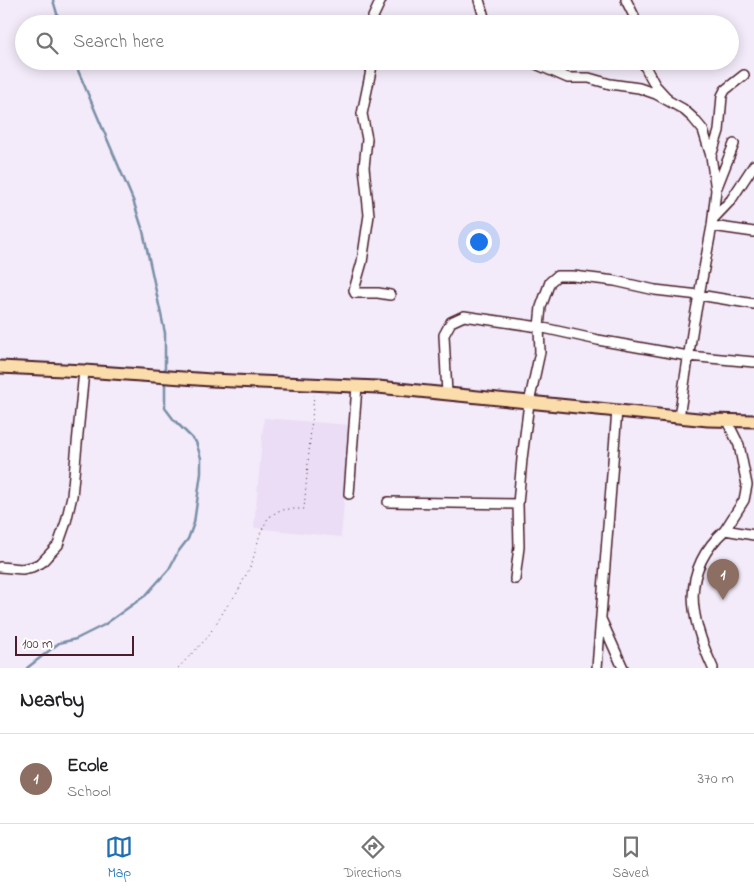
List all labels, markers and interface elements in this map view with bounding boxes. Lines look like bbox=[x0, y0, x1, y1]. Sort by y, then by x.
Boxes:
search box bbox=[15, 15, 739, 70]
icon: search bbox=[33, 29, 61, 57]
text: Search here bbox=[73, 29, 164, 56]
your location bbox=[466, 229, 492, 255]
pin: 1 bbox=[707, 559, 739, 600]
scale bar bbox=[15, 633, 134, 656]
text: 100 m bbox=[22, 634, 53, 655]
text: Nearby bbox=[20, 686, 84, 716]
text: Ecole bbox=[67, 753, 108, 780]
text: 1 bbox=[33, 767, 39, 791]
text: 370 m bbox=[697, 767, 734, 791]
text: School bbox=[67, 780, 111, 804]
tab: Map bbox=[105, 833, 133, 884]
tab: Directions bbox=[344, 833, 402, 884]
tab: Saved bbox=[612, 833, 649, 884]

